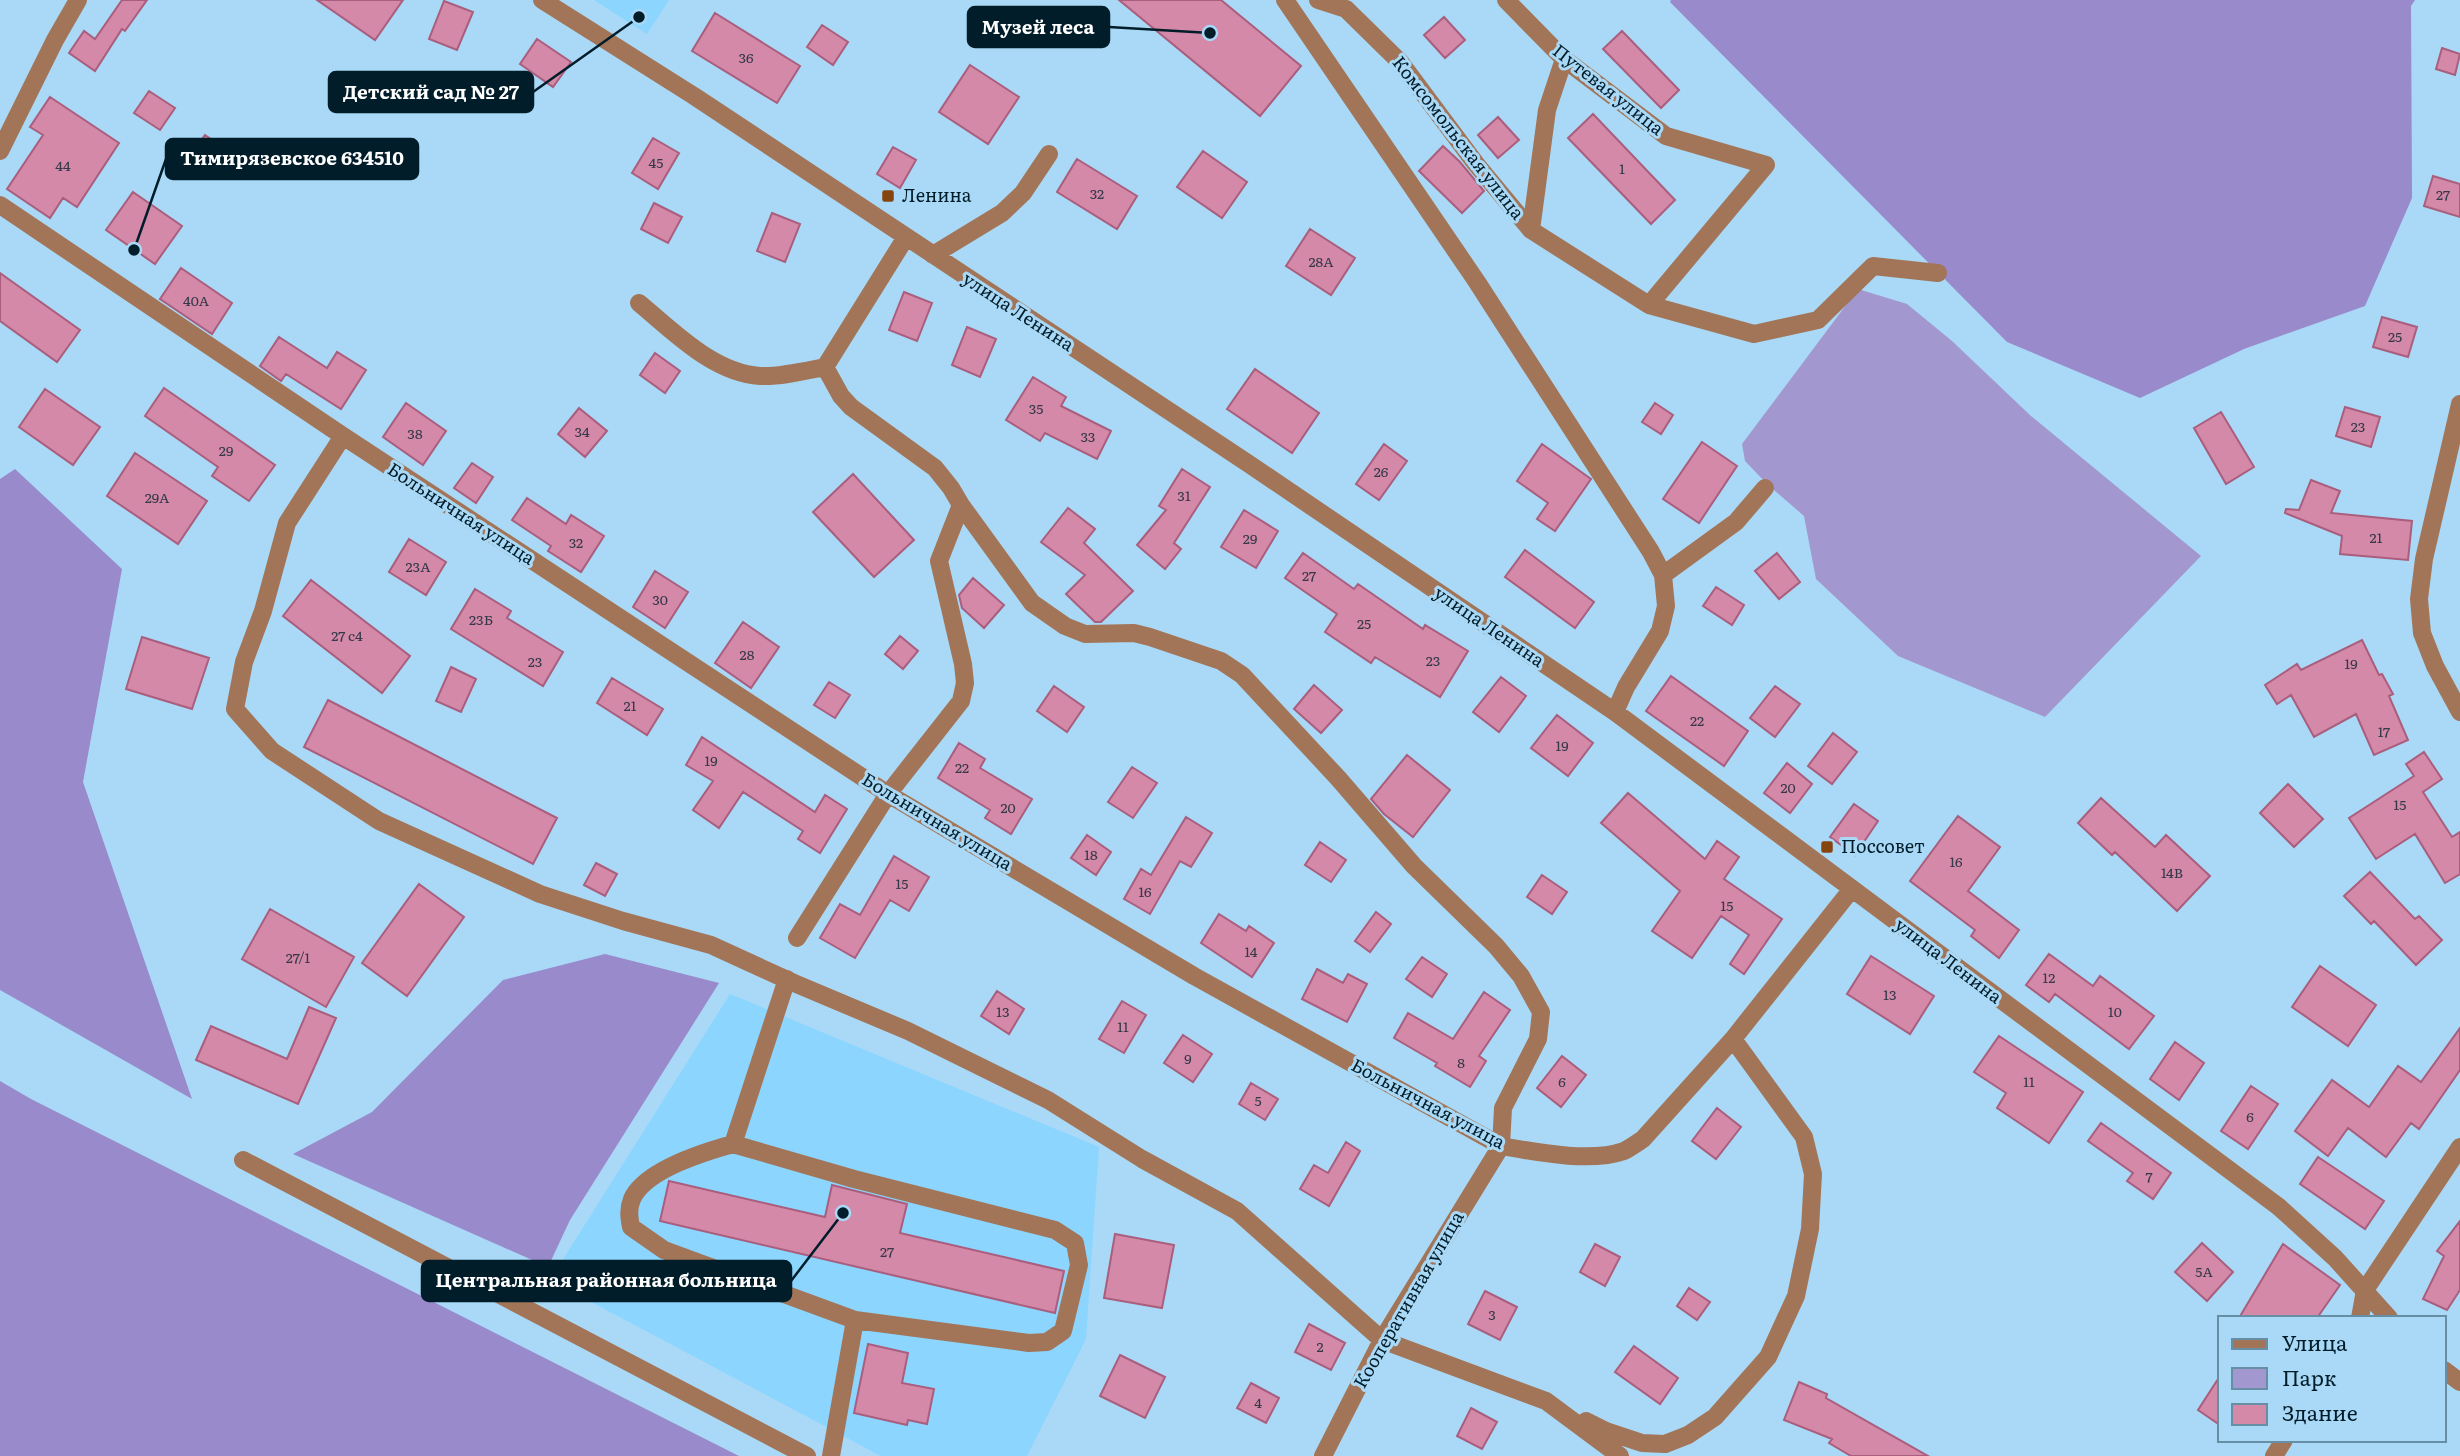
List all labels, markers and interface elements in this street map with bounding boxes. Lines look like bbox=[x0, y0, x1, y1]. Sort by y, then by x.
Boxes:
callout: Музей леса bbox=[968, 7, 1109, 47]
text: Музей леса bbox=[982, 12, 1094, 40]
street label: Путевая улица bbox=[1548, 37, 1670, 141]
house number: 36 bbox=[738, 47, 754, 67]
street label: Комсомольская улица bbox=[1387, 50, 1532, 225]
callout: Детский сад № 27 bbox=[329, 72, 533, 112]
text: Детский сад № 27 bbox=[343, 77, 520, 105]
callout: Тимирязевское 634510 bbox=[166, 139, 418, 179]
text: Тимирязевское 634510 bbox=[180, 143, 404, 171]
house number: 45 bbox=[649, 152, 663, 172]
house number: 44 bbox=[55, 155, 71, 175]
house number: 1 bbox=[1619, 158, 1625, 178]
place label: Ленина bbox=[902, 181, 972, 208]
house number: 32 bbox=[1090, 183, 1104, 203]
house number: 27 bbox=[2436, 184, 2450, 204]
marker: Ленина bbox=[880, 188, 896, 204]
house number: 28А bbox=[1308, 251, 1334, 271]
street label: улица Ленина bbox=[958, 264, 1080, 357]
house number: 40А bbox=[183, 290, 210, 310]
house number: 25 bbox=[2388, 326, 2402, 346]
house number: 35 bbox=[1029, 398, 1043, 418]
house number: 23 bbox=[2351, 416, 2365, 436]
house number: 34 bbox=[574, 421, 590, 441]
house number: 38 bbox=[407, 423, 423, 443]
house number: 33 bbox=[1081, 426, 1095, 446]
house number: 29 bbox=[219, 440, 233, 460]
street label: Больничная улица bbox=[383, 455, 541, 571]
house number: 26 bbox=[1374, 461, 1389, 481]
house number: 31 bbox=[1177, 485, 1191, 505]
house number: 29А bbox=[145, 487, 170, 507]
house number: 21 bbox=[2370, 527, 2383, 547]
house number: 29 bbox=[1243, 528, 1257, 548]
house number: 32 bbox=[569, 532, 583, 552]
house number: 23А bbox=[406, 556, 431, 576]
house number: 27 bbox=[1302, 565, 1316, 585]
street label: улица Ленина bbox=[1429, 579, 1551, 673]
house number: 30 bbox=[652, 589, 668, 609]
house number: 23Б bbox=[469, 609, 493, 629]
house number: 25 bbox=[1357, 613, 1371, 633]
house number: 27 с4 bbox=[331, 625, 363, 645]
house number: 28 bbox=[740, 644, 755, 664]
house number: 23 bbox=[1426, 650, 1440, 670]
house number: 23 bbox=[528, 651, 542, 671]
house number: 19 bbox=[2344, 653, 2358, 673]
house number: 21 bbox=[624, 695, 637, 715]
house number: 22 bbox=[1690, 710, 1704, 730]
house number: 17 bbox=[2378, 721, 2390, 741]
house number: 19 bbox=[1555, 735, 1569, 755]
house number: 19 bbox=[704, 750, 718, 770]
house number: 22 bbox=[955, 757, 969, 777]
street label: Больничная улица bbox=[858, 765, 1018, 876]
house number: 20 bbox=[1780, 777, 1796, 797]
house number: 15 bbox=[2394, 794, 2406, 814]
house number: 20 bbox=[1000, 797, 1016, 817]
place label: Поссовет bbox=[1841, 832, 1925, 859]
marker: Поссовет bbox=[1819, 839, 1835, 855]
house number: 18 bbox=[1084, 844, 1098, 864]
house number: 16 bbox=[1949, 851, 1963, 871]
house number: 14В bbox=[2161, 862, 2183, 882]
house number: 15 bbox=[896, 873, 908, 893]
house number: 16 bbox=[1138, 881, 1152, 901]
house number: 15 bbox=[1721, 895, 1733, 915]
street label: улица Ленина bbox=[1890, 910, 2009, 1009]
house number: 14 bbox=[1245, 941, 1258, 961]
house number: 27/1 bbox=[286, 947, 310, 967]
house number: 12 bbox=[2043, 967, 2055, 987]
house number: 13 bbox=[1883, 984, 1897, 1004]
house number: 13 bbox=[996, 1001, 1010, 1021]
house number: 10 bbox=[2108, 1001, 2122, 1021]
house number: 11 bbox=[1117, 1016, 1129, 1036]
house number: 9 bbox=[1184, 1048, 1192, 1068]
street label: Больничная улица bbox=[1347, 1051, 1511, 1155]
house number: 8 bbox=[1457, 1052, 1465, 1072]
house number: 6 bbox=[1558, 1071, 1566, 1091]
house number: 11 bbox=[2023, 1071, 2035, 1091]
house number: 5 bbox=[1254, 1090, 1262, 1110]
house number: 6 bbox=[2246, 1106, 2254, 1126]
house number: 7 bbox=[2145, 1166, 2153, 1186]
street label: Кооперативная улица bbox=[1346, 1205, 1470, 1393]
house number: 27 bbox=[880, 1241, 894, 1261]
callout: Центральная районная больница bbox=[422, 1261, 791, 1301]
house number: 5А bbox=[2195, 1261, 2213, 1281]
text: Центральная районная больница bbox=[435, 1265, 777, 1293]
house number: 3 bbox=[1488, 1304, 1496, 1324]
legend bbox=[2218, 1316, 2446, 1442]
text: Улица bbox=[2282, 1326, 2348, 1357]
house number: 2 bbox=[1316, 1336, 1324, 1356]
text: Парк bbox=[2282, 1361, 2337, 1392]
house number: 4 bbox=[1254, 1392, 1262, 1412]
text: Здание bbox=[2282, 1396, 2358, 1427]

